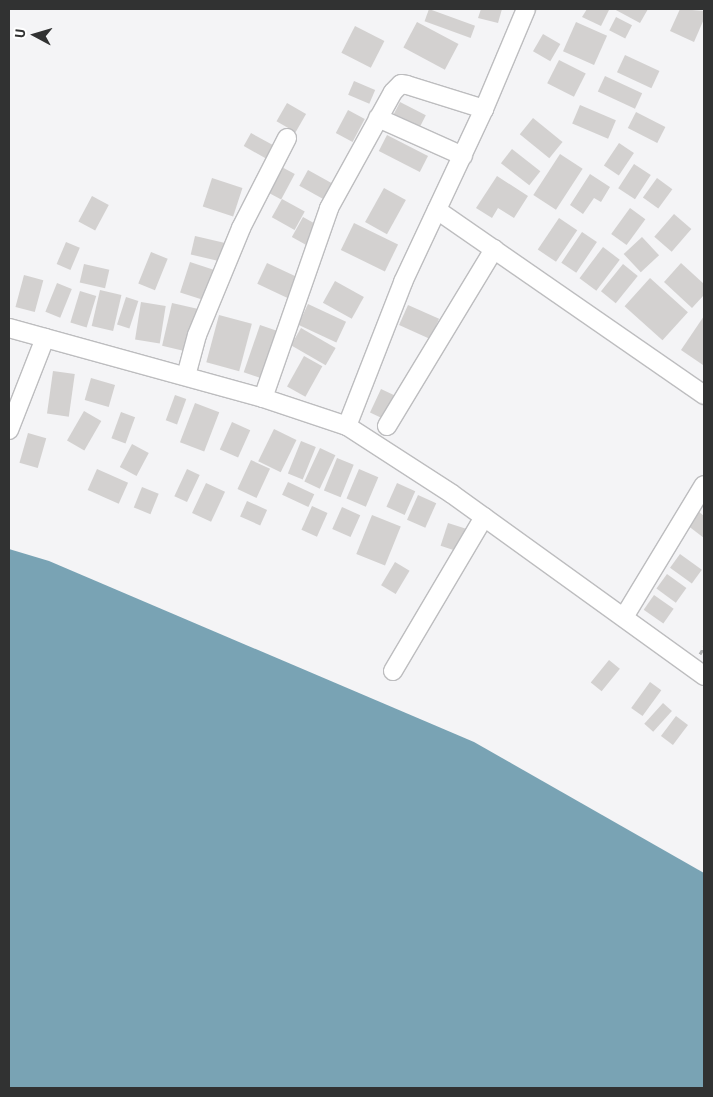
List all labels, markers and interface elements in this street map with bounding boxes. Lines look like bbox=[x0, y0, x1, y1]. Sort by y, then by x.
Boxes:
north arrow bbox=[10, 10, 60, 60]
text: U bbox=[11, 28, 28, 39]

